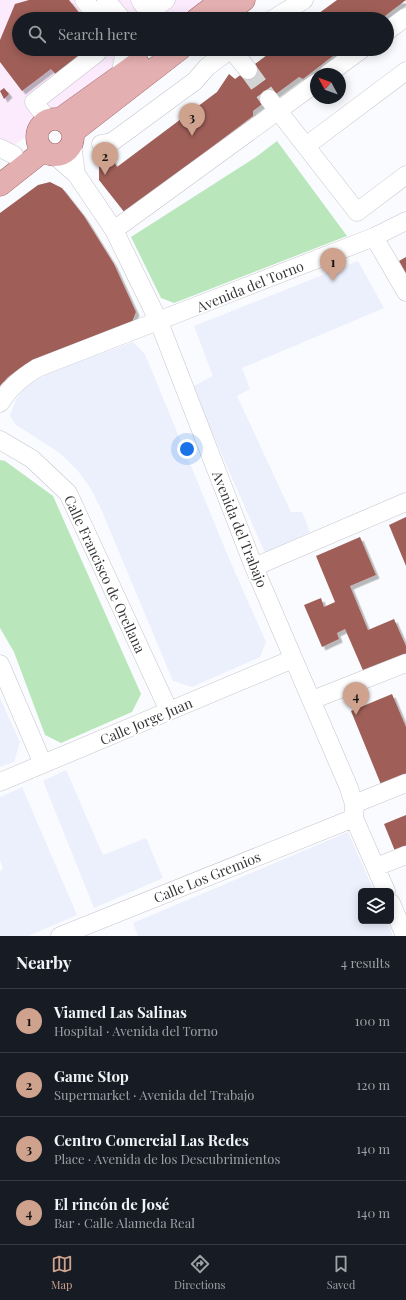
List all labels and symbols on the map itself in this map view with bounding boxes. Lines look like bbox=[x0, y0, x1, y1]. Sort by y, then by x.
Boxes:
north arrow bbox=[310, 68, 346, 104]
pin: 3 bbox=[179, 103, 205, 136]
pin: 2 bbox=[92, 142, 118, 175]
pin: 1 bbox=[320, 248, 346, 281]
street label: Avenida del Torno bbox=[193, 256, 307, 317]
your location bbox=[177, 439, 197, 459]
street label: Avenida del Trabajo bbox=[208, 467, 272, 590]
street label: Calle Francisco de Orellana bbox=[60, 492, 150, 656]
pin: 4 bbox=[343, 682, 369, 715]
street label: Calle Jorge Juan bbox=[97, 693, 196, 749]
street label: Calle Los Gremios bbox=[151, 847, 263, 907]

